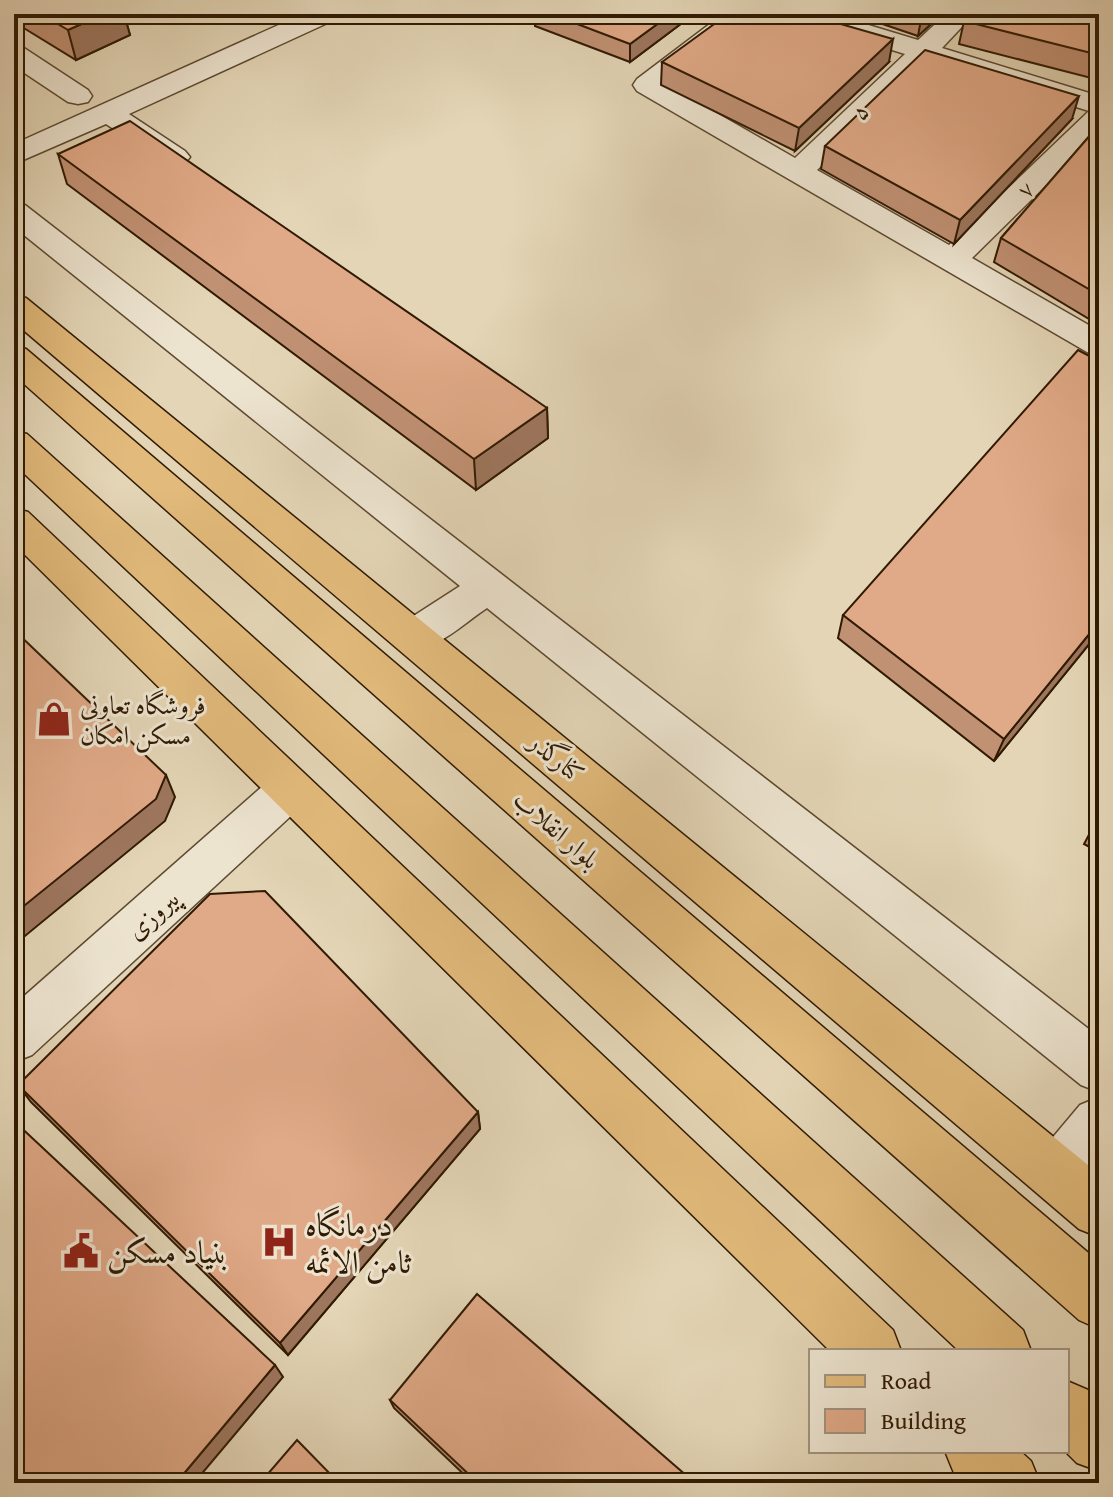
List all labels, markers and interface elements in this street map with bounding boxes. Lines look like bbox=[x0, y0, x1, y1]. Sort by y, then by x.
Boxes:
street label: ۵ bbox=[844, 95, 876, 127]
street label: ۷ bbox=[1009, 173, 1041, 205]
place label: فروشگاه تعاونی مسکن امکان bbox=[80, 685, 206, 754]
shop icon: فروشگاه تعاونی مسکن امکان bbox=[35, 700, 73, 738]
street label: کنارگذر bbox=[518, 720, 593, 792]
street label: بلوار انقلاب bbox=[505, 780, 609, 878]
street label: پیروزی bbox=[117, 879, 188, 949]
place label: درمانگاه ثامن الائمه bbox=[305, 1201, 412, 1285]
hospital icon: درمانگاه ثامن الائمه bbox=[260, 1223, 298, 1261]
place label: بنیاد مسکن bbox=[107, 1228, 228, 1275]
public building icon: بنیاد مسکن bbox=[62, 1232, 100, 1270]
legend bbox=[809, 1349, 1069, 1453]
text: Road bbox=[881, 1363, 931, 1398]
text: Building bbox=[881, 1403, 966, 1438]

